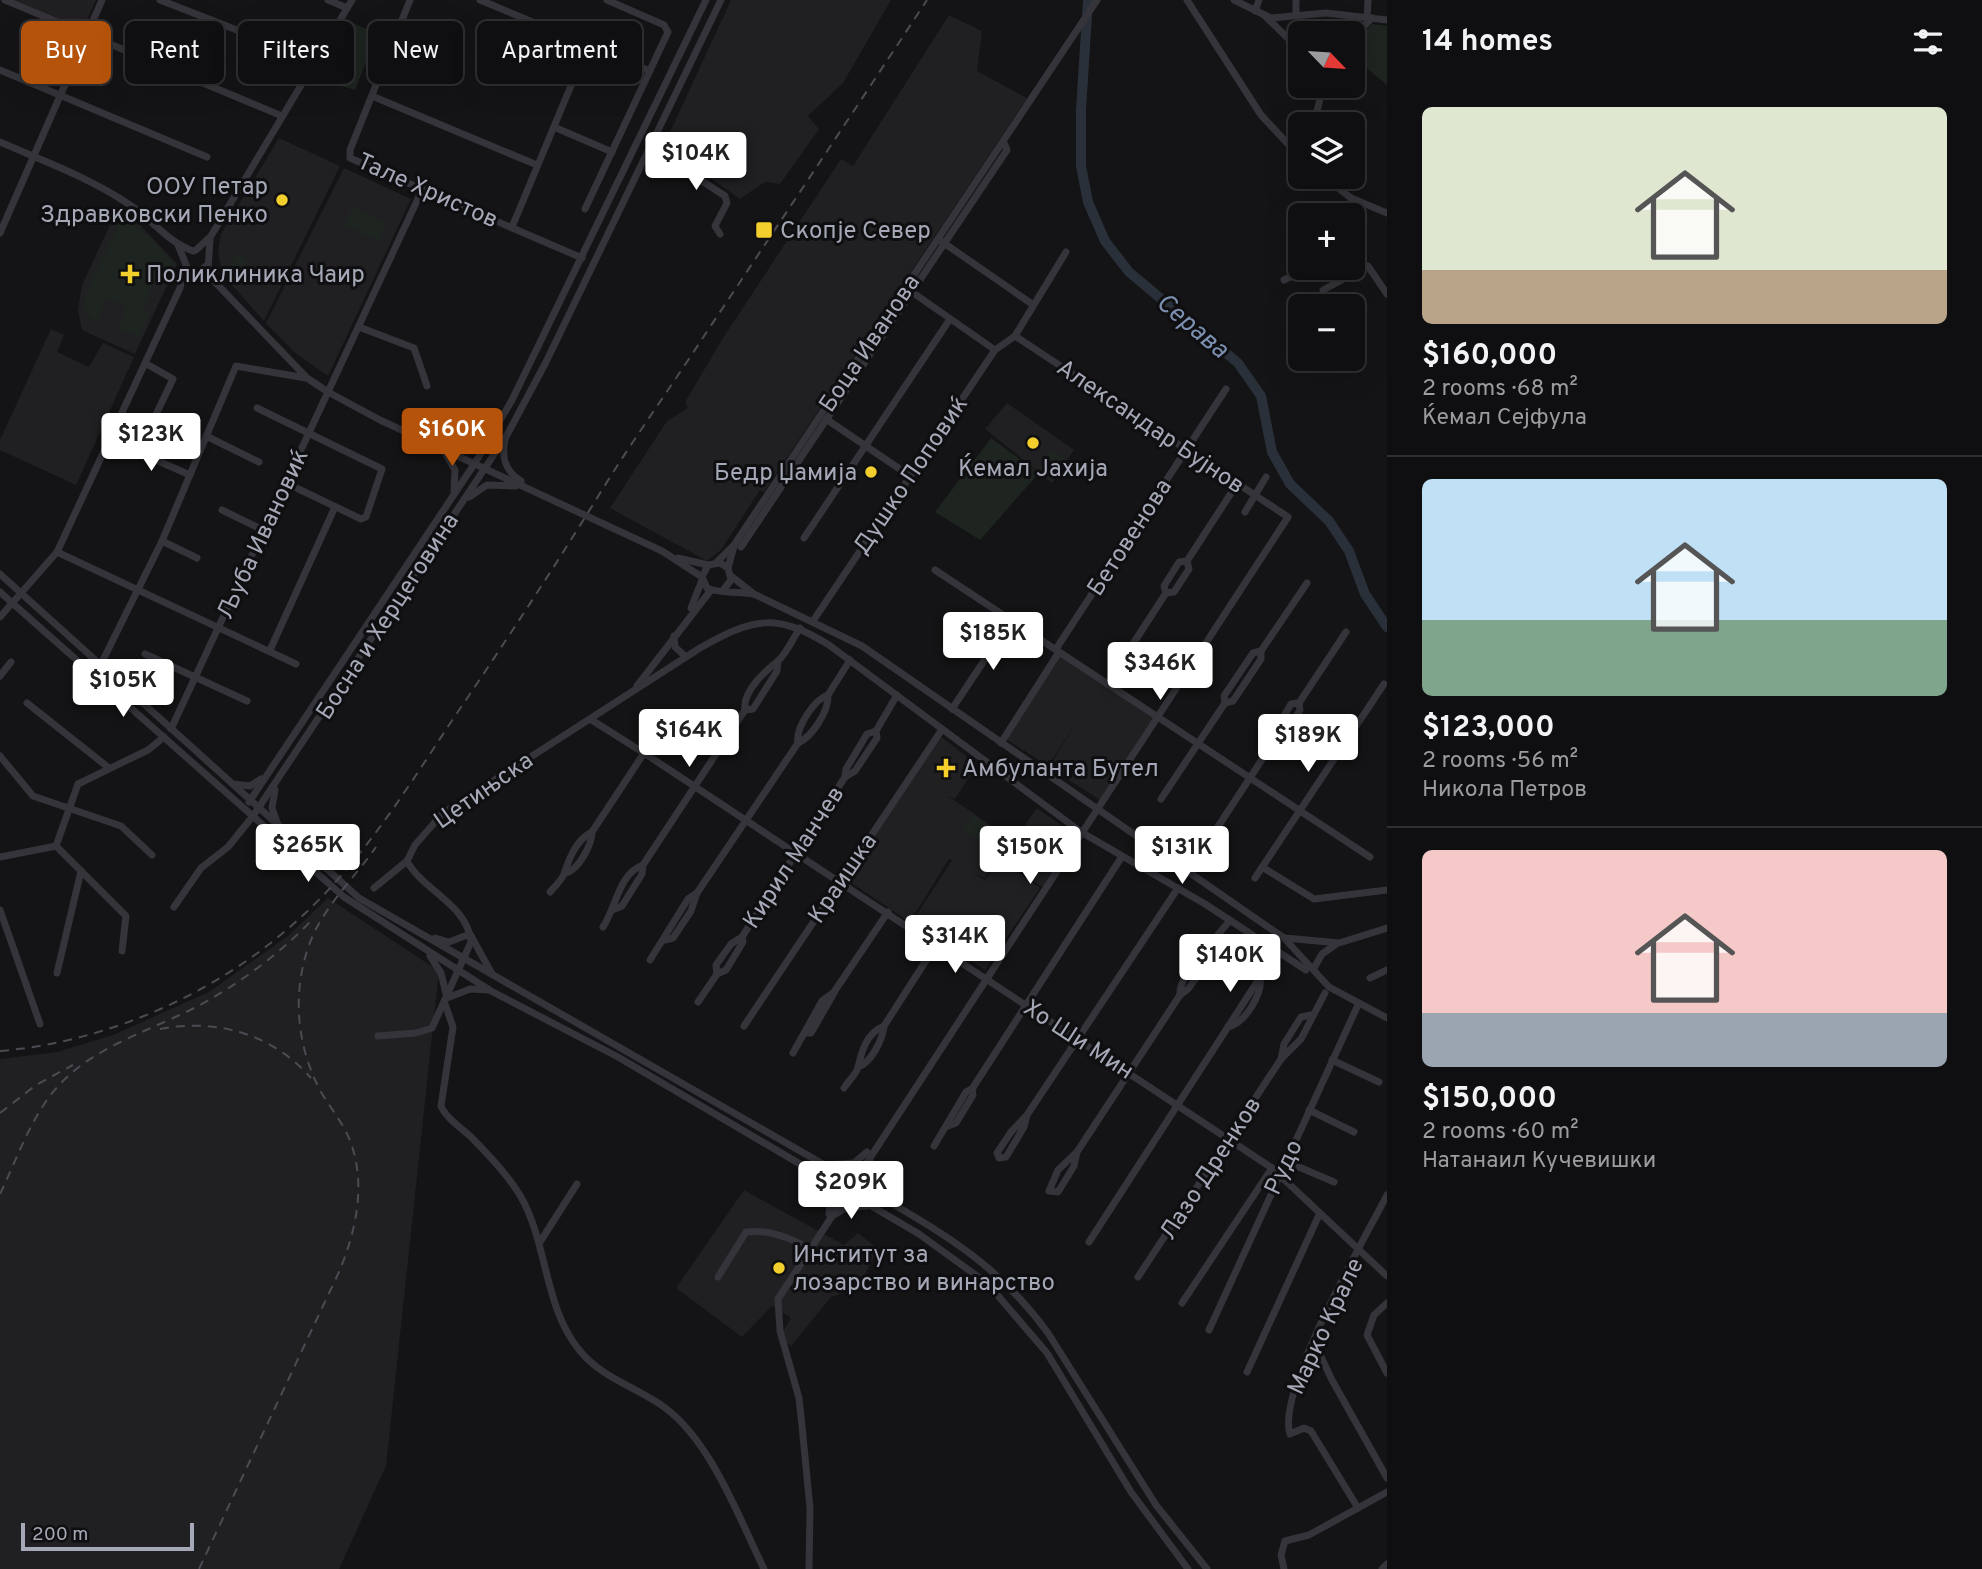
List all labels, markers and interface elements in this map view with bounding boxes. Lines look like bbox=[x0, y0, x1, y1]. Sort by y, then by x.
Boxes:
chip: Buy bbox=[21, 21, 111, 84]
chip: Rent bbox=[125, 21, 224, 84]
chip: Filters bbox=[238, 21, 354, 84]
chip: New bbox=[368, 21, 463, 84]
chip: Apartment bbox=[477, 21, 642, 84]
north arrow bbox=[1288, 21, 1365, 98]
map controls bbox=[1288, 21, 1365, 371]
icon: filters bbox=[1909, 23, 1947, 61]
text: 14 homes bbox=[1422, 24, 1553, 61]
button: layers bbox=[1288, 112, 1365, 189]
pin: $104K bbox=[647, 132, 745, 192]
text: $104K bbox=[661, 140, 731, 169]
street label: Тале Христов bbox=[352, 147, 502, 236]
icon: home bbox=[1622, 152, 1748, 278]
place label: ООУ Петар Здравковски Пенко bbox=[40, 173, 268, 231]
marker: ООУ Петар Здравковски Пенко bbox=[274, 192, 290, 208]
button: + bbox=[1288, 203, 1365, 280]
place label: Скопје Север bbox=[780, 217, 931, 247]
marker: Скопје Север bbox=[754, 220, 774, 240]
place label: Поликлиника Чаир bbox=[146, 261, 365, 291]
marker: Поликлиника Чаир bbox=[120, 264, 140, 284]
street label: Боца Иванова bbox=[813, 269, 928, 419]
water label: Серава bbox=[1148, 287, 1235, 367]
button: − bbox=[1288, 294, 1365, 371]
text: $160,000 bbox=[1422, 338, 1557, 375]
street label: Александар Бујнов bbox=[1050, 354, 1250, 502]
text: 2 rooms · 68 m² bbox=[1422, 375, 1578, 404]
street label: Душко Поповиќ bbox=[848, 391, 976, 561]
text: Ќемал Сејфула bbox=[1422, 404, 1587, 433]
pin: $160K bbox=[403, 408, 501, 468]
pin: $123K bbox=[102, 414, 200, 473]
text: $160K bbox=[418, 416, 486, 445]
text: $123K bbox=[117, 421, 185, 450]
marker: Ќемал Јахија bbox=[1025, 435, 1041, 451]
street label: Љуба Ивановиќ bbox=[211, 445, 316, 625]
place label: Ќемал Јахија bbox=[958, 453, 1108, 485]
place label: Бедр Џамија bbox=[714, 459, 857, 489]
marker: Бедр Џамија bbox=[863, 464, 879, 480]
street label: Бетовенова bbox=[1082, 474, 1180, 602]
street label: Босна и Херцеговина bbox=[311, 508, 467, 726]
icon: home bbox=[1622, 524, 1748, 650]
pin: $185K bbox=[944, 612, 1042, 672]
text: $185K bbox=[959, 620, 1027, 649]
pin: $346K bbox=[1111, 642, 1209, 702]
text: $346K bbox=[1124, 650, 1196, 679]
pin: $105K bbox=[74, 660, 172, 719]
text: $105K bbox=[89, 667, 157, 696]
pin: $164K bbox=[640, 710, 738, 769]
text: $123,000 bbox=[1422, 710, 1555, 747]
pin: $189K bbox=[1259, 714, 1357, 774]
text: $164K bbox=[655, 717, 723, 746]
text: $189K bbox=[1274, 722, 1342, 751]
street label: Цетињска bbox=[429, 747, 540, 837]
text: 2 rooms · 56 m² bbox=[1422, 747, 1578, 776]
place label: Амбуланта Бутел bbox=[962, 755, 1159, 785]
marker: Амбуланта Бутел bbox=[936, 758, 956, 778]
text: Никола Петров bbox=[1422, 776, 1587, 805]
street label: Кирил Манчев bbox=[737, 781, 852, 935]
pin: $265K bbox=[259, 824, 357, 884]
pin: $150K bbox=[981, 826, 1079, 886]
pin: $131K bbox=[1133, 826, 1231, 886]
street label: Краишка bbox=[803, 828, 885, 930]
text: $265K bbox=[272, 832, 344, 861]
text: $150K bbox=[996, 834, 1064, 863]
text: $131K bbox=[1151, 834, 1213, 863]
icon: home bbox=[1622, 895, 1748, 1021]
pin: $314K bbox=[906, 916, 1004, 975]
text: $314K bbox=[921, 923, 989, 952]
pin: $140K bbox=[1181, 934, 1279, 994]
text: $140K bbox=[1195, 942, 1265, 971]
street label: Хо Ши Мин bbox=[1017, 994, 1139, 1087]
text: $150,000 bbox=[1422, 1081, 1557, 1118]
street label: Лазо Дренков bbox=[1154, 1092, 1269, 1246]
text: 2 rooms · 60 m² bbox=[1422, 1118, 1579, 1147]
street label: Рудо bbox=[1259, 1135, 1311, 1200]
text: Натанаил Кучевишки bbox=[1422, 1147, 1656, 1176]
pin: $209K bbox=[802, 1162, 900, 1221]
text: $209K bbox=[814, 1169, 888, 1198]
place label: Институт за лозарство и винарство bbox=[793, 1241, 1055, 1299]
street label: Марко Крале bbox=[1282, 1254, 1372, 1400]
marker: Институт за лозарство и винарство bbox=[771, 1260, 787, 1276]
scale bar bbox=[21, 1520, 194, 1552]
text: 200 m bbox=[32, 1523, 88, 1547]

